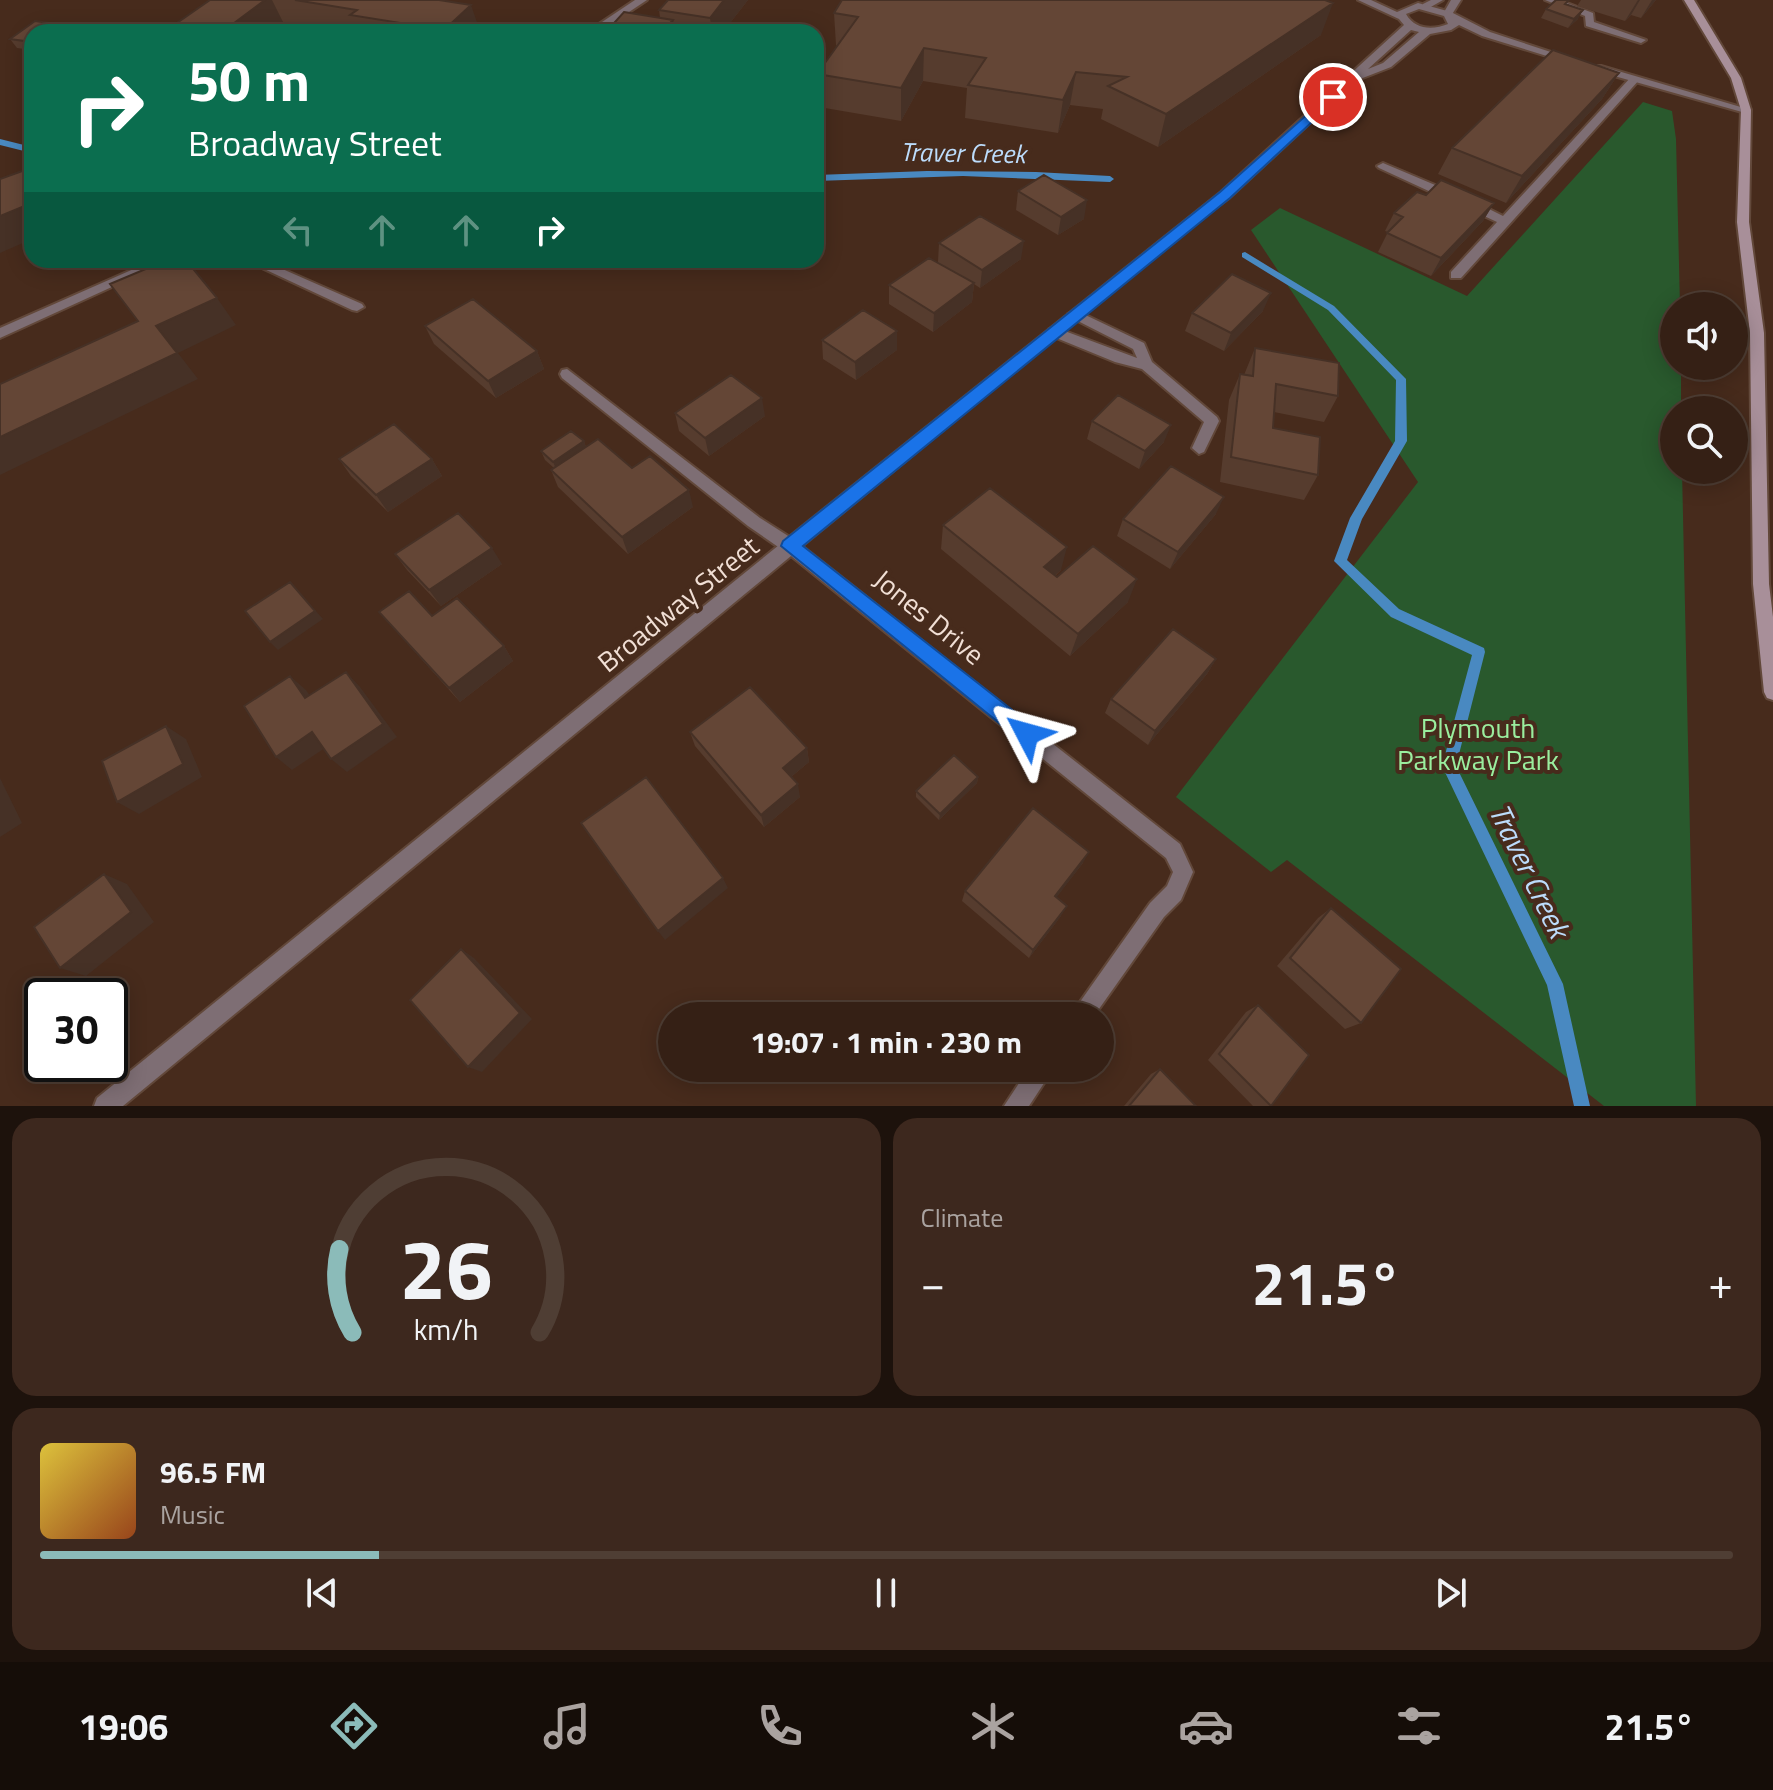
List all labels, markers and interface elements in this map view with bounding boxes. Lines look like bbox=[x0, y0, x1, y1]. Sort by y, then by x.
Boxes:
text: 50 m bbox=[188, 38, 310, 123]
icon: right bbox=[56, 56, 160, 160]
pin bbox=[1299, 63, 1367, 131]
icon: arrive bbox=[1311, 75, 1355, 119]
text: Broadway Street bbox=[188, 115, 442, 170]
water label: Traver Creek bbox=[900, 132, 1029, 173]
icon: left bbox=[276, 208, 320, 252]
icon: ahead bbox=[360, 208, 404, 252]
icon: ahead bbox=[444, 208, 488, 252]
icon: right bbox=[528, 208, 572, 252]
map controls bbox=[1660, 292, 1748, 484]
button: sound bbox=[1660, 292, 1748, 380]
button: search bbox=[1660, 396, 1748, 484]
street label: Broadway Street bbox=[588, 525, 768, 682]
street label: Jones Drive bbox=[864, 558, 994, 675]
position arrow bbox=[985, 692, 1069, 776]
park label: Plymouth Parkway Park bbox=[1397, 706, 1559, 781]
water label: Traver Creek bbox=[1478, 796, 1584, 949]
speed limit sign: 30 bbox=[24, 978, 128, 1082]
text: 19:07 · 1 min · 230 m bbox=[750, 1019, 1022, 1065]
text: Climate bbox=[921, 1198, 1003, 1237]
text: 26 bbox=[400, 1205, 493, 1331]
text: 21.5° bbox=[1252, 1237, 1402, 1328]
text: − bbox=[921, 1249, 945, 1316]
text: + bbox=[1708, 1249, 1733, 1316]
text: km/h bbox=[414, 1308, 479, 1351]
text: 96.5 FM bbox=[160, 1449, 266, 1495]
text: Music bbox=[160, 1495, 225, 1534]
icon: previous bbox=[300, 1571, 344, 1615]
icon: pause bbox=[864, 1571, 908, 1615]
icon: next bbox=[1429, 1571, 1473, 1615]
icon: directions bbox=[326, 1698, 382, 1754]
icon: music bbox=[539, 1698, 595, 1754]
icon: phone bbox=[752, 1698, 808, 1754]
icon: climate bbox=[965, 1698, 1021, 1754]
icon: car bbox=[1178, 1698, 1234, 1754]
icon: filters bbox=[1391, 1698, 1447, 1754]
text: 19:06 bbox=[79, 1699, 168, 1754]
text: 21.5° bbox=[1605, 1699, 1694, 1754]

